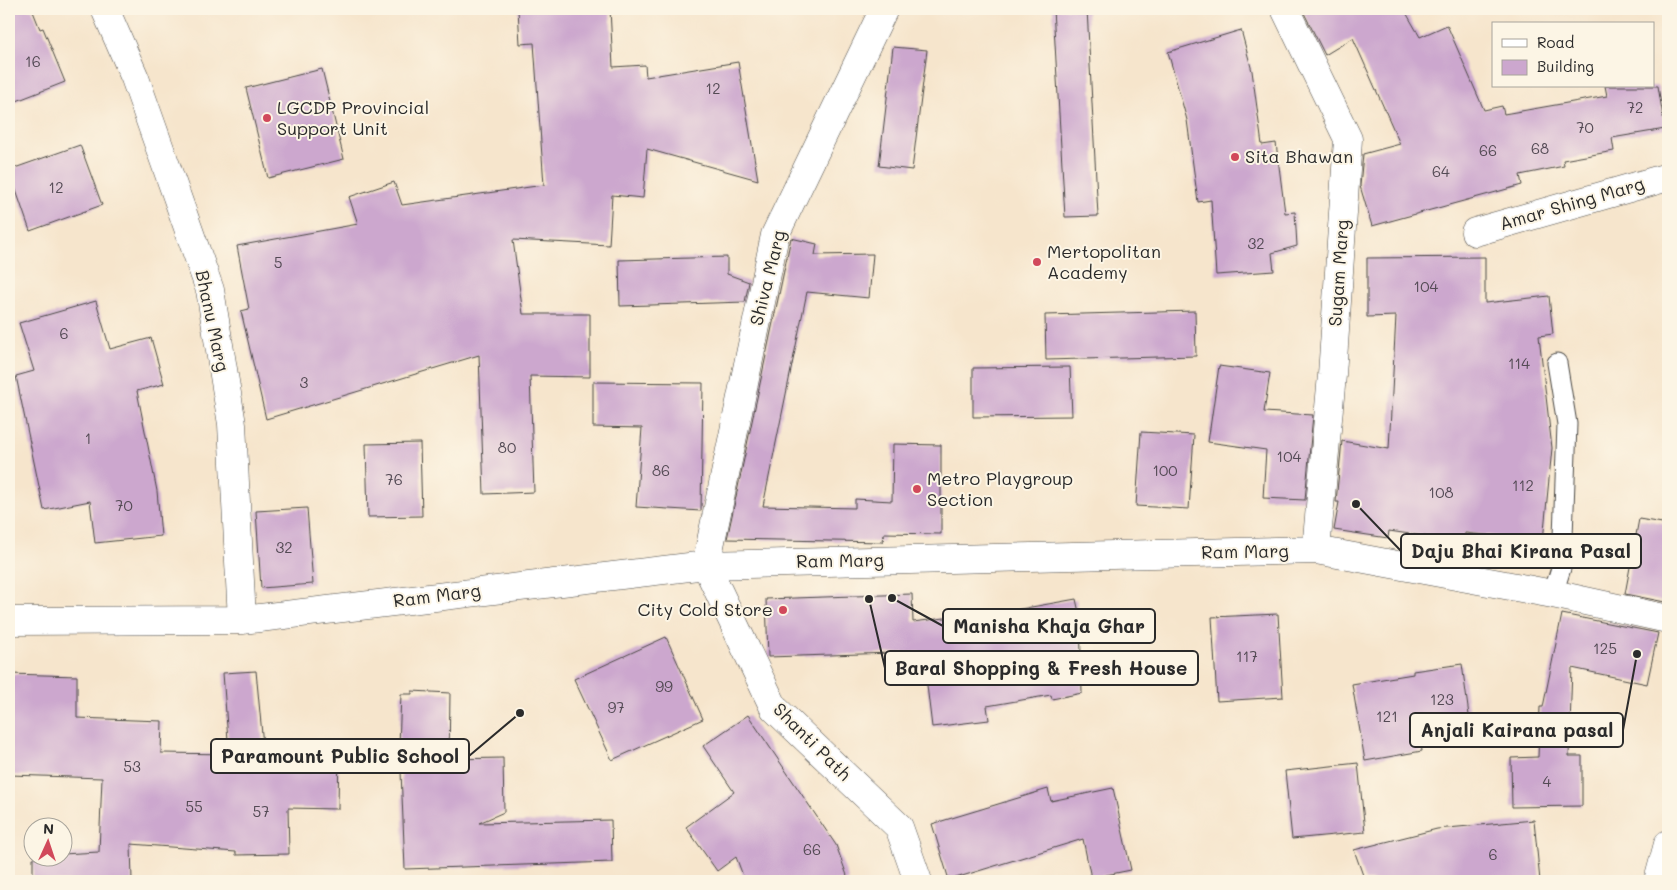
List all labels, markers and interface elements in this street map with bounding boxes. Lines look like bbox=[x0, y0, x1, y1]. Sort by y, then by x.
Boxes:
legend bbox=[1492, 22, 1654, 88]
text: Road bbox=[1537, 32, 1574, 52]
house number: 16 bbox=[25, 51, 41, 71]
text: Building bbox=[1537, 56, 1594, 76]
house number: 12 bbox=[705, 78, 721, 98]
place label: LGCDP Provincial Support Unit bbox=[277, 95, 429, 140]
house number: 72 bbox=[1627, 97, 1643, 117]
marker: LGCDP Provincial Support Unit bbox=[261, 112, 273, 124]
house number: 70 bbox=[1576, 117, 1594, 137]
house number: 68 bbox=[1531, 138, 1549, 158]
house number: 66 bbox=[1479, 140, 1497, 160]
place label: Sita Bhawan bbox=[1245, 144, 1353, 168]
marker: Sita Bhawan bbox=[1229, 151, 1241, 163]
house number: 64 bbox=[1432, 161, 1450, 181]
street label: Amar Shing Marg bbox=[1496, 171, 1647, 235]
house number: 12 bbox=[48, 177, 64, 197]
street label: Sugam Marg bbox=[1322, 219, 1354, 327]
street label: Shiva Marg bbox=[744, 228, 790, 328]
house number: 32 bbox=[1247, 233, 1265, 253]
place label: Mertopolitan Academy bbox=[1047, 239, 1161, 284]
house number: 5 bbox=[274, 252, 282, 272]
marker: Mertopolitan Academy bbox=[1031, 256, 1043, 268]
street label: Bhanu Marg bbox=[191, 268, 235, 374]
house number: 104 bbox=[1414, 276, 1439, 296]
house number: 6 bbox=[59, 323, 69, 343]
house number: 114 bbox=[1508, 353, 1530, 373]
house number: 3 bbox=[300, 372, 309, 392]
house number: 1 bbox=[85, 428, 91, 448]
house number: 80 bbox=[498, 437, 516, 457]
house number: 104 bbox=[1277, 446, 1302, 466]
house number: 86 bbox=[652, 460, 670, 480]
house number: 100 bbox=[1152, 460, 1178, 480]
place label: Metro Playgroup Section bbox=[927, 466, 1073, 511]
house number: 76 bbox=[385, 469, 403, 489]
house number: 112 bbox=[1512, 475, 1534, 495]
house number: 108 bbox=[1428, 482, 1454, 502]
marker: Metro Playgroup Section bbox=[911, 483, 923, 495]
house number: 70 bbox=[115, 495, 133, 515]
callout: Daju Bhai Kirana Pasal bbox=[1401, 534, 1641, 568]
house number: 32 bbox=[275, 537, 293, 557]
street label: Ram Marg bbox=[1201, 538, 1289, 564]
text: Daju Bhai Kirana Pasal bbox=[1411, 538, 1631, 563]
street label: Ram Marg bbox=[796, 547, 884, 573]
street label: Ram Marg bbox=[392, 578, 482, 612]
place label: City Cold Store bbox=[637, 597, 773, 621]
marker: City Cold Store bbox=[777, 604, 789, 616]
callout: Manisha Khaja Ghar bbox=[943, 609, 1155, 643]
text: Manisha Khaja Ghar bbox=[953, 613, 1145, 638]
house number: 125 bbox=[1593, 638, 1617, 658]
house number: 117 bbox=[1236, 646, 1258, 666]
callout: Baral Shopping & Fresh House bbox=[885, 651, 1198, 685]
text: Baral Shopping & Fresh House bbox=[895, 655, 1187, 680]
house number: 99 bbox=[655, 676, 673, 696]
house number: 123 bbox=[1430, 689, 1454, 709]
house number: 97 bbox=[607, 697, 625, 717]
street label: Shanti Path bbox=[769, 697, 857, 785]
house number: 121 bbox=[1376, 706, 1398, 726]
callout: Anjali Kairana pasal bbox=[1410, 713, 1623, 747]
text: Anjali Kairana pasal bbox=[1421, 717, 1613, 742]
callout: Paramount Public School bbox=[211, 739, 469, 773]
text: Paramount Public School bbox=[221, 743, 459, 768]
house number: 53 bbox=[123, 756, 141, 776]
house number: 4 bbox=[1543, 771, 1552, 791]
house number: 55 bbox=[185, 796, 203, 816]
house number: 57 bbox=[252, 801, 270, 821]
north arrow bbox=[22, 818, 72, 868]
text: N bbox=[43, 819, 55, 838]
house number: 66 bbox=[803, 839, 821, 859]
house number: 6 bbox=[1488, 844, 1498, 864]

